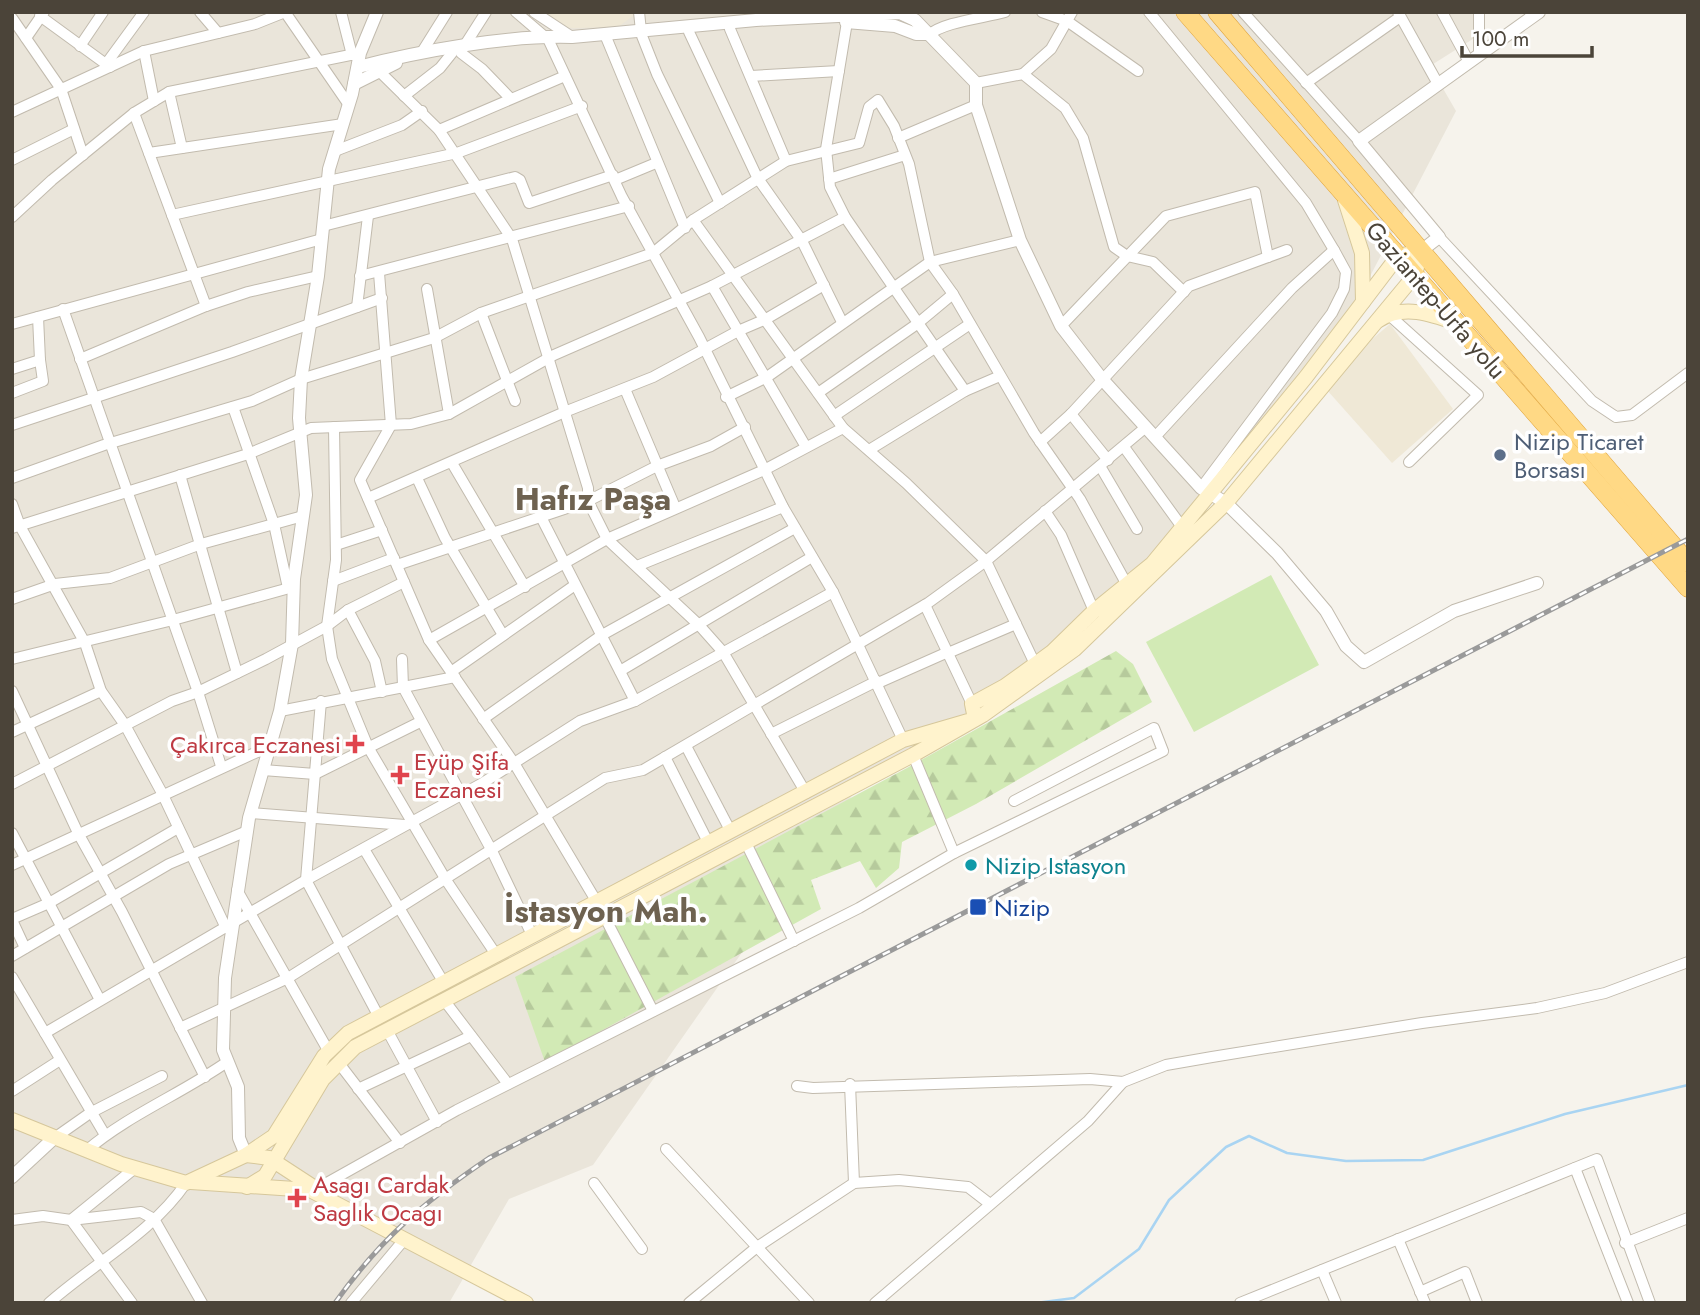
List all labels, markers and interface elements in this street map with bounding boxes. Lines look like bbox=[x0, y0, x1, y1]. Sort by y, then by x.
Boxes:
scale bar bbox=[1462, 14, 1592, 58]
text: 100 m bbox=[1472, 24, 1529, 54]
street label: Gaziantep-Urfa yolu bbox=[1358, 214, 1514, 386]
place label: Nizip Ticaret Borsası bbox=[1514, 424, 1644, 487]
marker: Nizip Ticaret Borsası bbox=[1492, 447, 1508, 463]
district label: Hafız Paşa bbox=[515, 476, 671, 522]
place label: Çakırca Eczanesi bbox=[170, 727, 341, 762]
marker: Çakırca Eczanesi bbox=[347, 736, 363, 752]
place label: Eyüp Şifa Eczanesi bbox=[414, 744, 509, 807]
marker: Eyüp Şifa Eczanesi bbox=[392, 767, 408, 783]
place label: Nizip Istasyon bbox=[985, 848, 1126, 883]
marker: Nizip Istasyon bbox=[963, 857, 979, 873]
district label: İstasyon Mah. bbox=[504, 888, 708, 934]
place label: Nizip bbox=[994, 890, 1050, 925]
marker: Nizip bbox=[968, 897, 988, 917]
place label: Asagı Cardak Saglık Ocagı bbox=[313, 1167, 450, 1230]
marker: Asagı Cardak Saglık Ocagı bbox=[287, 1188, 307, 1208]

